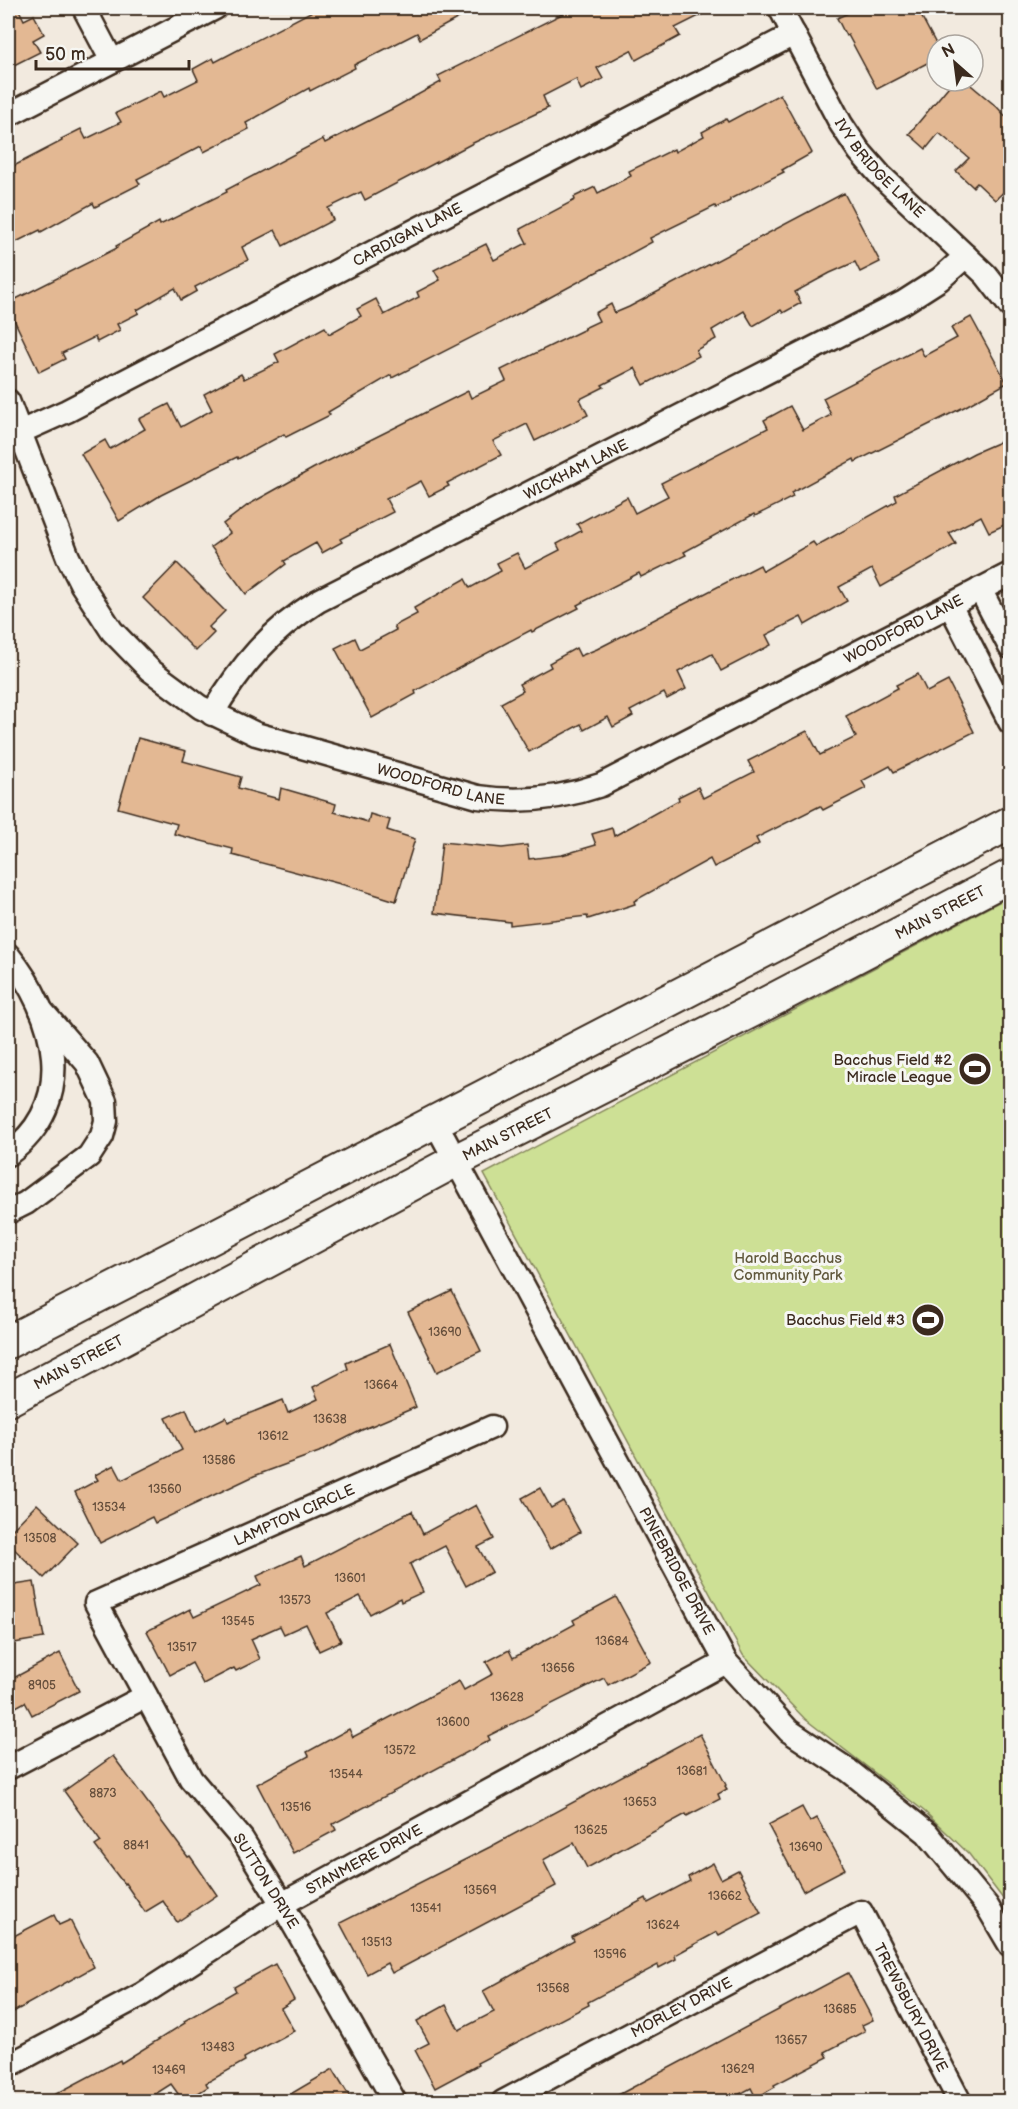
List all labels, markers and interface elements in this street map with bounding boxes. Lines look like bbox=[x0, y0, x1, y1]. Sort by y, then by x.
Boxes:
scale bar bbox=[36, 33, 189, 71]
north arrow bbox=[925, 33, 985, 93]
text: N bbox=[939, 40, 958, 62]
text: 50 m bbox=[45, 44, 86, 65]
street label: IVY BRIDGE LANE bbox=[830, 116, 929, 222]
street label: CARDIGAN LANE bbox=[350, 199, 466, 271]
street label: WICKHAM LANE bbox=[521, 435, 632, 504]
street label: WOODFORD LANE bbox=[841, 591, 967, 668]
street label: WOODFORD LANE bbox=[374, 760, 505, 810]
street label: MAIN STREET bbox=[892, 882, 989, 944]
place label: Bacchus Field #2 Miracle League bbox=[833, 1051, 952, 1087]
sports icon: Bacchus Field #2 Miracle League bbox=[957, 1051, 993, 1087]
street label: MAIN STREET bbox=[459, 1104, 556, 1166]
park label: Harold Bacchus Community Park bbox=[734, 1249, 843, 1285]
sports icon: Bacchus Field #3 bbox=[910, 1302, 946, 1338]
place label: Bacchus Field #3 bbox=[786, 1311, 905, 1330]
house number: 13690 bbox=[428, 1325, 462, 1340]
street label: MAIN STREET bbox=[31, 1331, 127, 1394]
house number: 13664 bbox=[364, 1378, 399, 1393]
house number: 13638 bbox=[313, 1412, 347, 1427]
house number: 13612 bbox=[257, 1429, 289, 1444]
house number: 13586 bbox=[202, 1453, 236, 1468]
street label: LAMPTON CIRCLE bbox=[231, 1480, 358, 1550]
house number: 13560 bbox=[148, 1482, 182, 1497]
house number: 13534 bbox=[92, 1500, 126, 1515]
street label: PINEBRIDGE DRIVE bbox=[634, 1504, 719, 1638]
house number: 13508 bbox=[24, 1531, 56, 1546]
house number: 13601 bbox=[334, 1571, 366, 1586]
house number: 13573 bbox=[279, 1593, 311, 1608]
house number: 13545 bbox=[221, 1614, 255, 1629]
house number: 13684 bbox=[595, 1634, 630, 1649]
house number: 13517 bbox=[167, 1640, 197, 1655]
house number: 13656 bbox=[541, 1661, 575, 1676]
house number: 8905 bbox=[28, 1678, 56, 1693]
house number: 13628 bbox=[490, 1690, 524, 1705]
house number: 13600 bbox=[436, 1715, 470, 1730]
house number: 13572 bbox=[384, 1743, 416, 1758]
house number: 13681 bbox=[677, 1764, 708, 1779]
house number: 13544 bbox=[329, 1767, 363, 1782]
house number: 8873 bbox=[89, 1786, 117, 1801]
house number: 13653 bbox=[623, 1795, 657, 1810]
house number: 13516 bbox=[281, 1800, 311, 1815]
street label: STANMERE DRIVE bbox=[303, 1820, 426, 1899]
house number: 13625 bbox=[574, 1823, 608, 1838]
street label: SUTTON DRIVE bbox=[229, 1830, 303, 1933]
house number: 8841 bbox=[123, 1838, 149, 1853]
house number: 13690 bbox=[789, 1840, 823, 1855]
house number: 13569 bbox=[463, 1883, 497, 1898]
house number: 13662 bbox=[708, 1889, 742, 1904]
house number: 13541 bbox=[411, 1901, 441, 1916]
house number: 13624 bbox=[646, 1918, 680, 1933]
house number: 13513 bbox=[362, 1935, 392, 1950]
street label: TREWSBURY DRIVE bbox=[869, 1940, 952, 2075]
house number: 13596 bbox=[593, 1947, 627, 1962]
street label: MORLEY DRIVE bbox=[628, 1973, 736, 2042]
house number: 13568 bbox=[536, 1981, 570, 1996]
house number: 13685 bbox=[823, 2002, 857, 2017]
house number: 13657 bbox=[775, 2033, 807, 2048]
house number: 13483 bbox=[201, 2040, 235, 2055]
house number: 13629 bbox=[721, 2062, 755, 2077]
house number: 13469 bbox=[152, 2063, 186, 2078]

